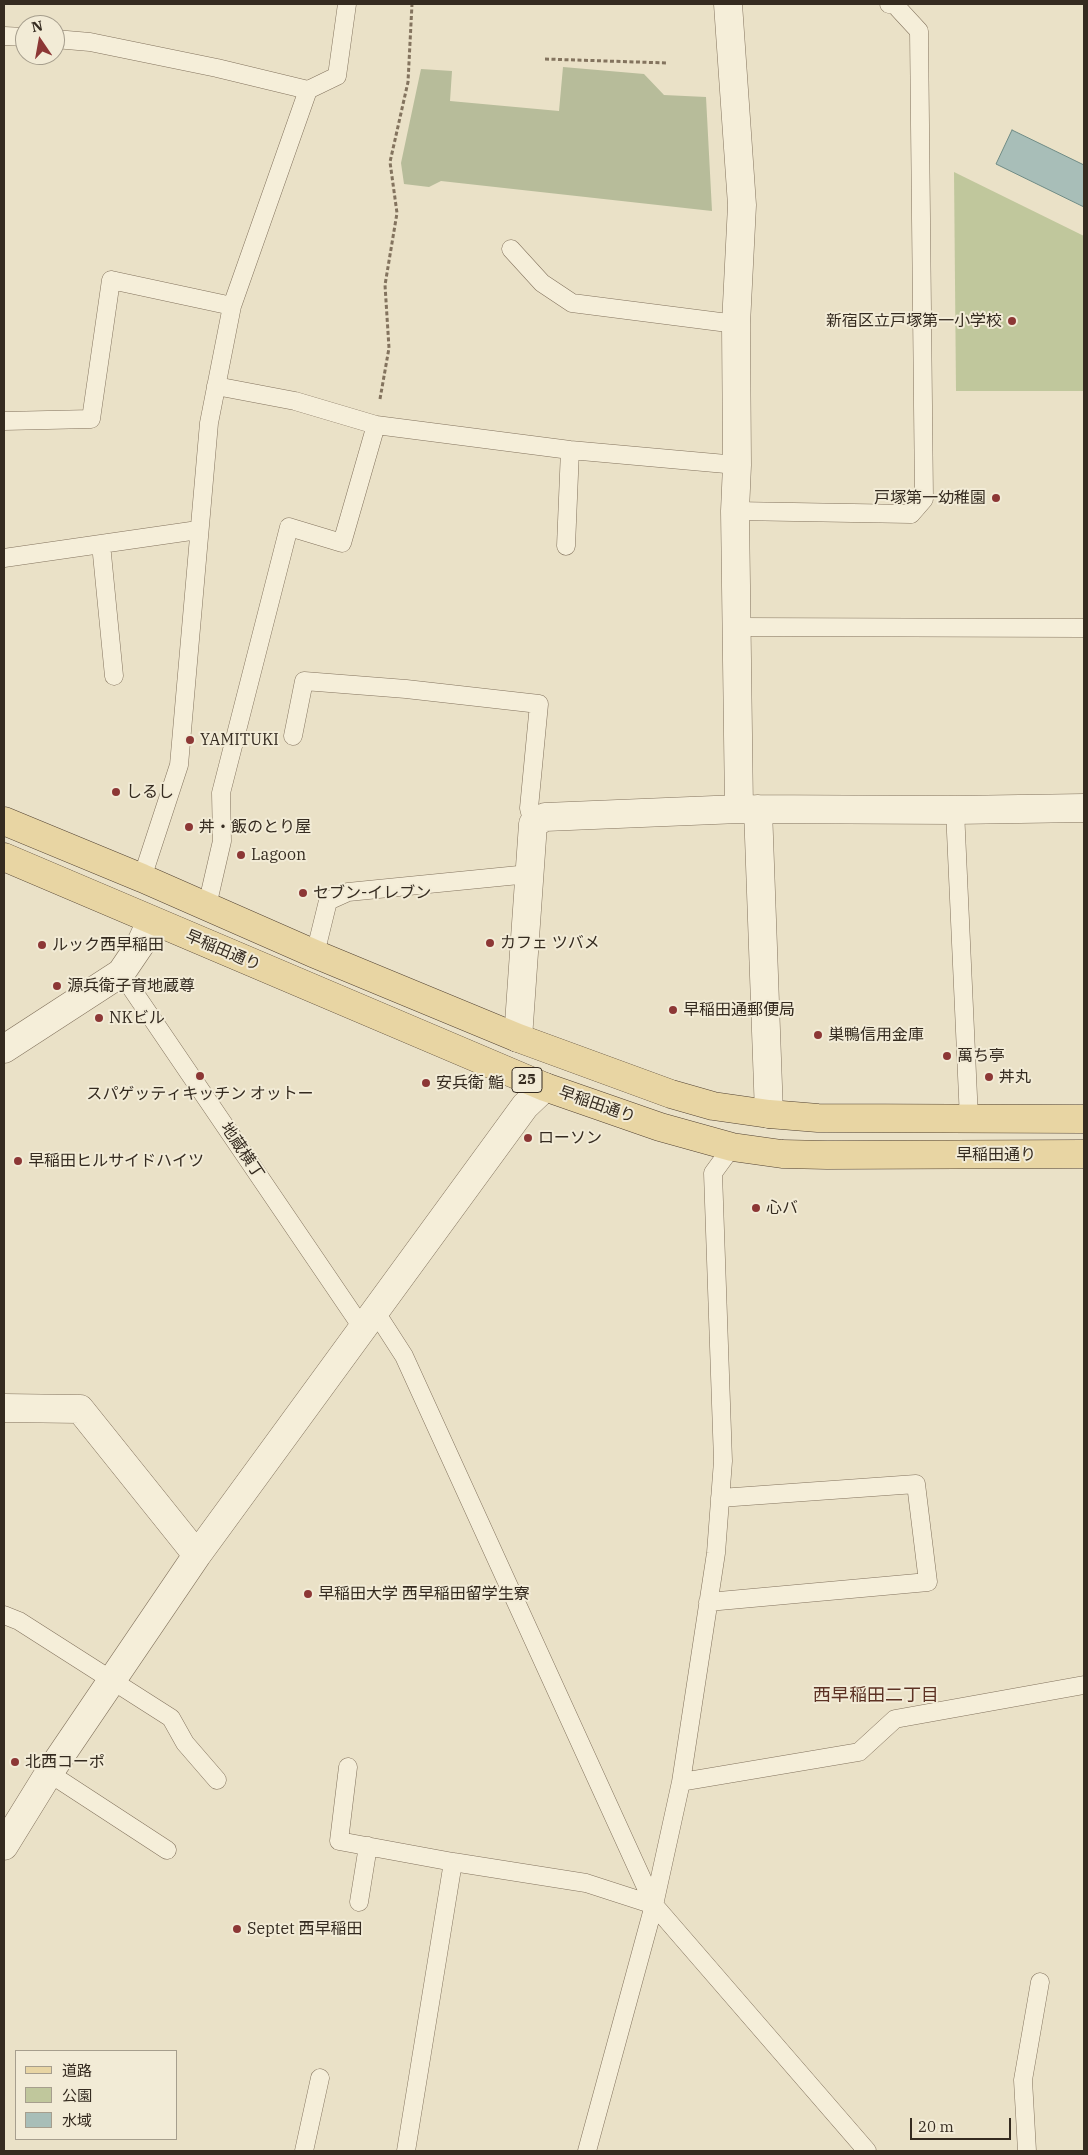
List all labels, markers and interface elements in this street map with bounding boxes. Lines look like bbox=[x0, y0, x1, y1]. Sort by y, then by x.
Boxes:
north arrow bbox=[15, 15, 65, 65]
text: N bbox=[30, 16, 44, 36]
place label: 新宿区立戸塚第一小学校 bbox=[826, 311, 1002, 331]
marker: 新宿区立戸塚第一小学校 bbox=[1006, 315, 1018, 327]
place label: 戸塚第一幼稚園 bbox=[874, 488, 986, 508]
marker: 戸塚第一幼稚園 bbox=[990, 492, 1002, 504]
place label: YAMITUKI bbox=[200, 730, 279, 750]
marker: YAMITUKI bbox=[184, 734, 196, 746]
place label: しるし bbox=[126, 782, 174, 802]
marker: しるし bbox=[110, 786, 122, 798]
place label: 丼・飯のとり屋 bbox=[199, 817, 311, 837]
marker: 丼・飯のとり屋 bbox=[183, 821, 195, 833]
place label: Lagoon bbox=[251, 845, 306, 865]
marker: Lagoon bbox=[235, 849, 247, 861]
place label: セブン-イレブン bbox=[313, 883, 431, 903]
marker: セブン-イレブン bbox=[297, 887, 309, 899]
street label: 早稲田通り bbox=[182, 927, 264, 975]
place label: カフェ ツバメ bbox=[500, 933, 600, 953]
place label: ルック西早稲田 bbox=[52, 935, 164, 955]
marker: カフェ ツバメ bbox=[484, 937, 496, 949]
marker: ルック西早稲田 bbox=[36, 939, 48, 951]
place label: 源兵衛子育地蔵尊 bbox=[67, 976, 195, 996]
marker: 源兵衛子育地蔵尊 bbox=[51, 980, 63, 992]
place label: 早稲田通郵便局 bbox=[683, 1000, 795, 1020]
marker: 早稲田通郵便局 bbox=[667, 1004, 679, 1016]
place label: NKビル bbox=[109, 1008, 165, 1028]
marker: NKビル bbox=[93, 1012, 105, 1024]
place label: 巣鴨信用金庫 bbox=[828, 1025, 924, 1045]
marker: 巣鴨信用金庫 bbox=[812, 1029, 824, 1041]
place label: 萬ち亭 bbox=[957, 1046, 1005, 1066]
marker: 萬ち亭 bbox=[941, 1050, 953, 1062]
place label: 丼丸 bbox=[999, 1067, 1031, 1087]
road number: 25 bbox=[512, 1068, 542, 1092]
marker: スパゲッティキッチン オットー bbox=[194, 1070, 206, 1082]
marker: 丼丸 bbox=[983, 1071, 995, 1083]
place label: 安兵衛 鮨 bbox=[436, 1073, 504, 1093]
marker: 安兵衛 鮨 bbox=[420, 1077, 432, 1089]
street label: 早稲田通り bbox=[556, 1083, 638, 1127]
place label: スパゲッティキッチン オットー bbox=[86, 1084, 314, 1104]
street label: 地蔵横丁 bbox=[216, 1119, 268, 1183]
place label: ローソン bbox=[538, 1128, 602, 1148]
marker: ローソン bbox=[522, 1132, 534, 1144]
street label: 早稲田通り bbox=[956, 1145, 1036, 1165]
place label: 早稲田ヒルサイドハイツ bbox=[28, 1151, 204, 1171]
marker: 早稲田ヒルサイドハイツ bbox=[12, 1155, 24, 1167]
place label: 心バ bbox=[766, 1198, 798, 1218]
marker: 心バ bbox=[750, 1202, 762, 1214]
place label: 早稲田大学 西早稲田留学生寮 bbox=[318, 1584, 530, 1604]
marker: 早稲田大学 西早稲田留学生寮 bbox=[302, 1588, 314, 1600]
district label: 西早稲田二丁目 bbox=[813, 1685, 939, 1707]
place label: 北西コーポ bbox=[25, 1752, 105, 1772]
marker: 北西コーポ bbox=[9, 1756, 21, 1768]
place label: Septet 西早稲田 bbox=[247, 1919, 362, 1939]
marker: Septet 西早稲田 bbox=[231, 1923, 243, 1935]
legend bbox=[15, 2050, 178, 2140]
text: 道路 bbox=[62, 2061, 92, 2080]
text: 公園 bbox=[62, 2086, 92, 2105]
scale bar bbox=[913, 2108, 1014, 2140]
text: 水域 bbox=[62, 2111, 92, 2130]
text: 20 m bbox=[918, 2117, 954, 2136]

